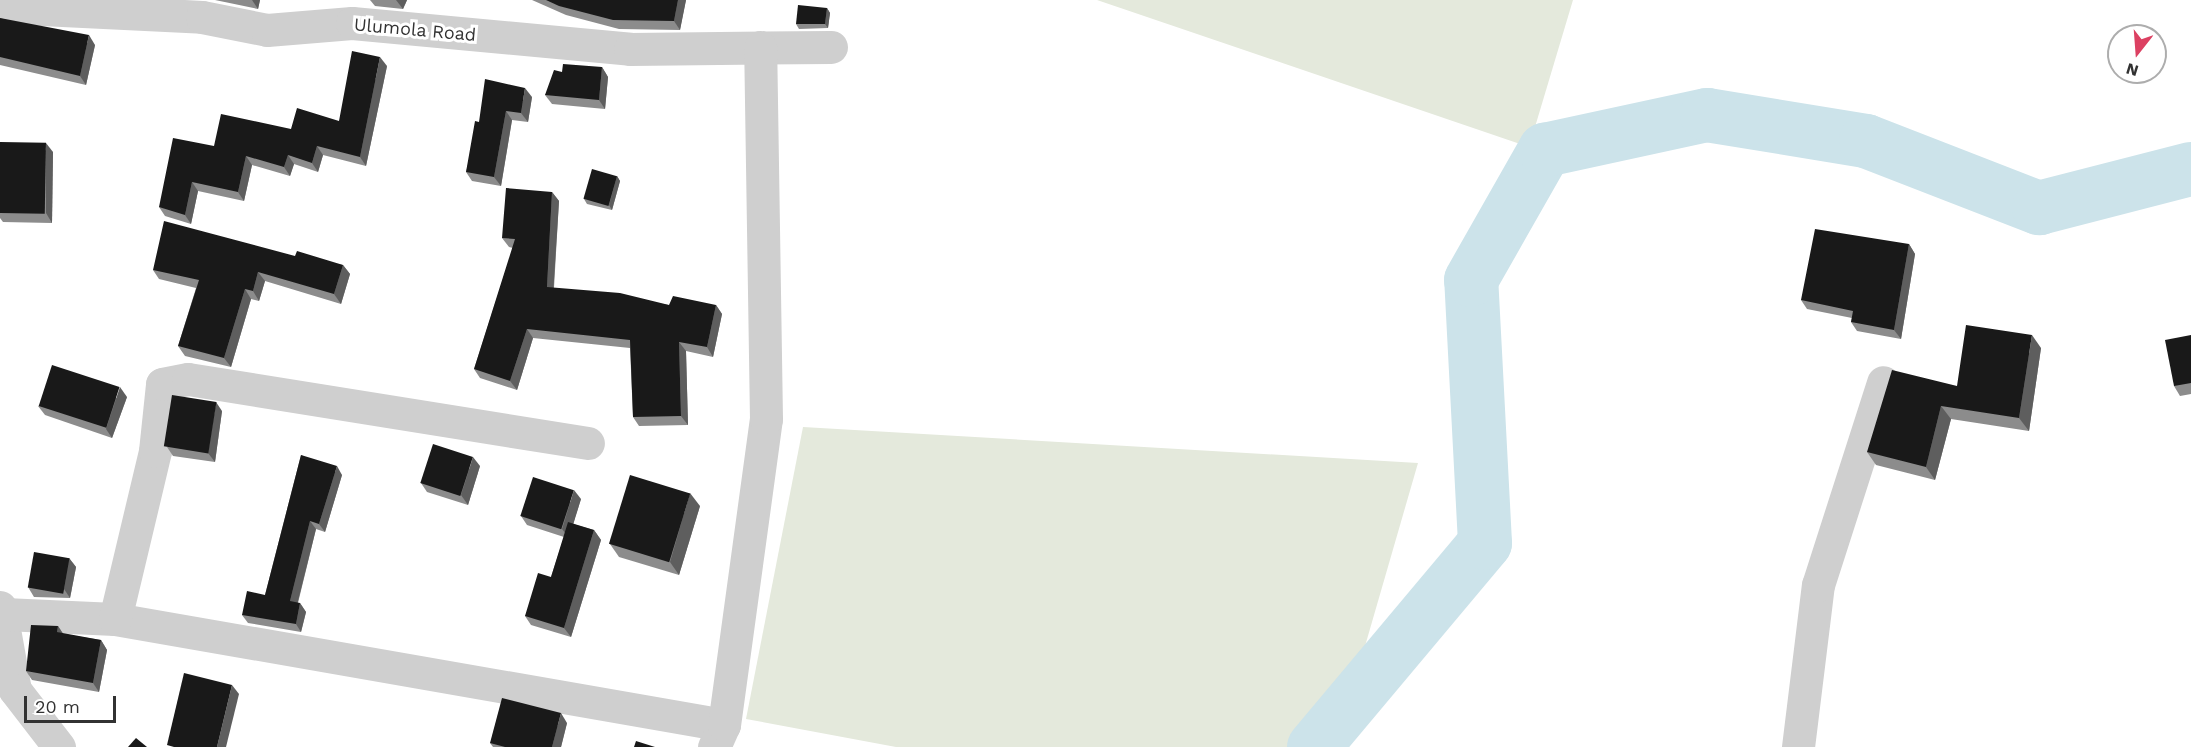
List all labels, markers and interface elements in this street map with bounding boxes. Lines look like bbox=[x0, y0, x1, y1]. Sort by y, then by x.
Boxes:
street label: Ulumola Road bbox=[353, 14, 477, 46]
north arrow bbox=[2107, 24, 2167, 84]
text: N bbox=[2124, 59, 2141, 81]
scale bar bbox=[27, 684, 118, 722]
text: 20 m bbox=[35, 696, 80, 717]

